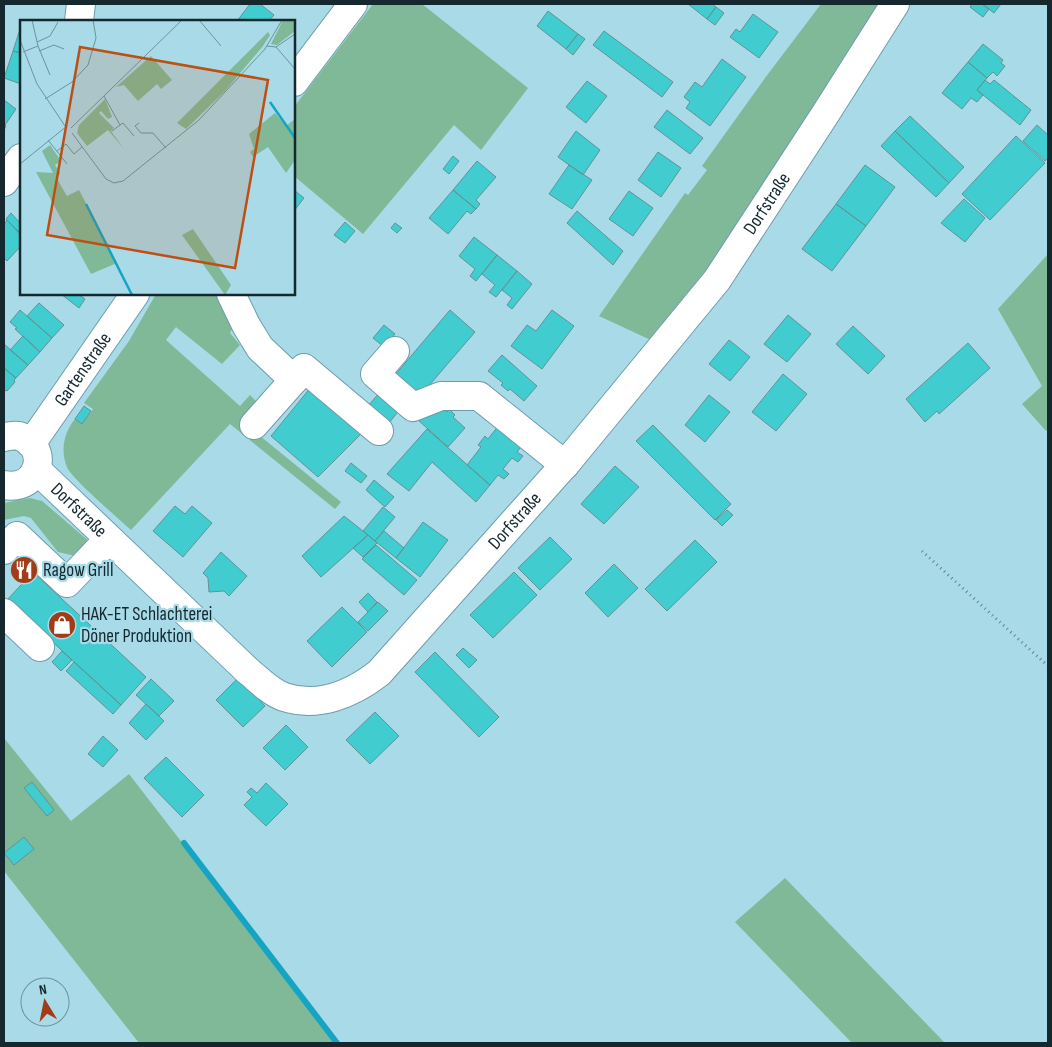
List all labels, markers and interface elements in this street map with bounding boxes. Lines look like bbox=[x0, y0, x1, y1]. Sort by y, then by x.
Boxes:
inset map bbox=[20, 20, 295, 295]
street label: Dorfstraße bbox=[738, 168, 796, 239]
street label: Gartenstraße bbox=[49, 328, 116, 411]
street label: Dorfstraße bbox=[46, 478, 112, 542]
street label: Dorfstraße bbox=[483, 487, 546, 554]
restaurant icon: Ragow Grill bbox=[9, 555, 39, 585]
place label: Ragow Grill bbox=[43, 559, 113, 582]
place label: HAK-ET Schlachterei Döner Produktion bbox=[81, 603, 212, 648]
shop icon: HAK-ET Schlachterei Döner Produktion bbox=[47, 610, 77, 640]
north arrow bbox=[20, 977, 70, 1027]
text: N bbox=[38, 981, 48, 999]

